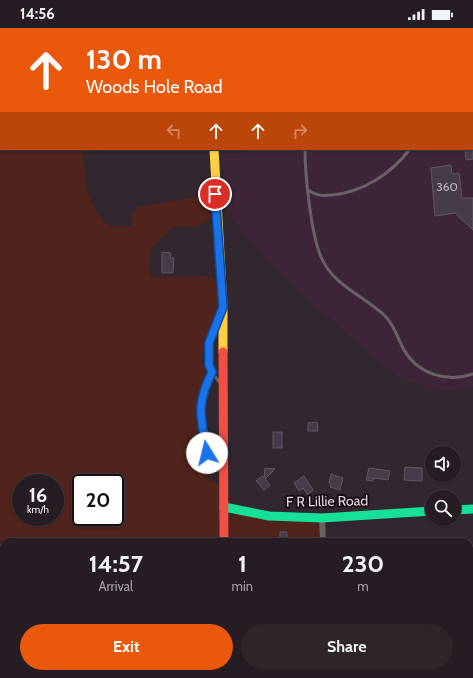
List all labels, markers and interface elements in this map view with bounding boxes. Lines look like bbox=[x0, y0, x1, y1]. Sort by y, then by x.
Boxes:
text: 14:56 bbox=[20, 5, 55, 23]
text: 130 m bbox=[86, 42, 162, 76]
icon: ahead bbox=[20, 44, 72, 96]
text: Woods Hole Road bbox=[86, 76, 222, 98]
icon: left bbox=[163, 120, 185, 142]
icon: ahead bbox=[205, 120, 227, 142]
icon: ahead bbox=[247, 120, 269, 142]
icon: right bbox=[289, 120, 311, 142]
pin bbox=[198, 177, 232, 211]
house number: 360 bbox=[436, 179, 458, 194]
icon: arrive bbox=[204, 183, 226, 205]
position arrow bbox=[186, 432, 228, 474]
map controls bbox=[425, 446, 461, 526]
button: sound bbox=[425, 446, 461, 482]
speed limit sign: 20 bbox=[72, 474, 124, 526]
text: 16 bbox=[29, 483, 47, 507]
button: search bbox=[425, 490, 461, 526]
street label: F R Lillie Road bbox=[286, 491, 368, 511]
text: km/h bbox=[27, 503, 49, 516]
text: 14:57 bbox=[89, 549, 143, 578]
text: 1 bbox=[238, 549, 247, 578]
text: 230 bbox=[342, 549, 384, 578]
text: Arrival bbox=[98, 578, 133, 594]
text: min bbox=[232, 578, 253, 594]
text: m bbox=[357, 578, 369, 594]
button: Exit bbox=[20, 624, 233, 670]
button: Share bbox=[241, 624, 453, 670]

